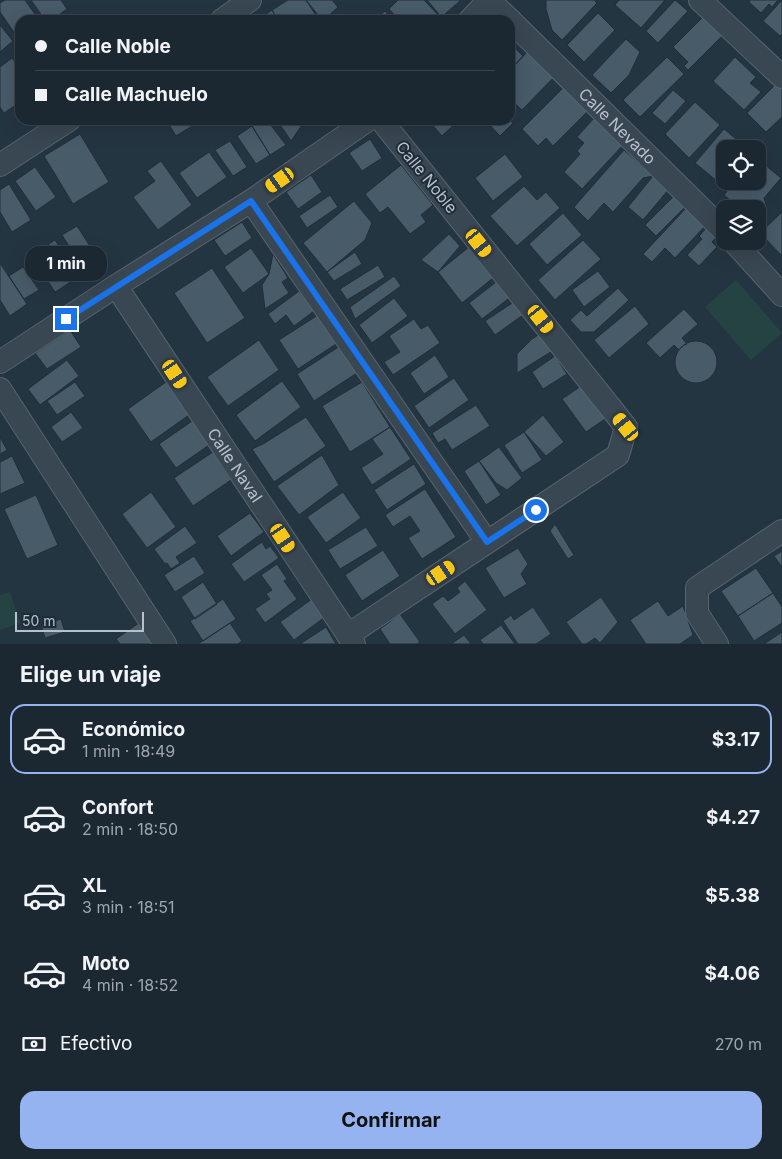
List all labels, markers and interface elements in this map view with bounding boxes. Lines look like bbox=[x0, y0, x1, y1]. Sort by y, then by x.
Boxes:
text: Calle Noble bbox=[65, 35, 171, 58]
text: Calle Machuelo bbox=[65, 83, 208, 106]
street label: Calle Nevado bbox=[575, 84, 660, 168]
street label: Calle Noble bbox=[392, 137, 462, 217]
map controls bbox=[716, 140, 766, 250]
button: locate bbox=[716, 140, 766, 190]
car bbox=[263, 165, 296, 195]
button: layers bbox=[716, 200, 766, 250]
car bbox=[463, 227, 494, 259]
callout: 1 min bbox=[25, 246, 107, 282]
text: 1 min bbox=[46, 253, 86, 273]
car bbox=[525, 303, 556, 335]
route end bbox=[55, 308, 77, 330]
car bbox=[160, 357, 189, 391]
car bbox=[610, 411, 641, 443]
street label: Calle Naval bbox=[203, 424, 267, 506]
route start bbox=[525, 499, 547, 521]
car bbox=[268, 521, 297, 555]
car bbox=[424, 558, 457, 588]
scale bar bbox=[15, 609, 144, 632]
text: 50 m bbox=[22, 612, 56, 629]
text: Elige un viaje bbox=[20, 661, 161, 687]
icon: car bbox=[22, 717, 67, 762]
text: Económico bbox=[82, 718, 185, 741]
text: $3.17 bbox=[712, 728, 760, 751]
text: 1 min · 18:49 bbox=[82, 741, 175, 761]
icon: car bbox=[22, 795, 67, 840]
text: Confort bbox=[82, 796, 153, 819]
text: $4.27 bbox=[706, 806, 760, 829]
text: 2 min · 18:50 bbox=[82, 819, 178, 839]
icon: car bbox=[22, 873, 67, 918]
text: XL bbox=[82, 874, 107, 897]
text: $5.38 bbox=[705, 884, 760, 907]
text: 3 min · 18:51 bbox=[82, 897, 175, 917]
icon: car bbox=[22, 951, 67, 996]
text: Moto bbox=[82, 952, 130, 975]
text: $4.06 bbox=[704, 962, 760, 985]
text: 4 min · 18:52 bbox=[82, 975, 178, 995]
icon: cash bbox=[20, 1030, 48, 1058]
text: Efectivo bbox=[60, 1032, 132, 1055]
text: 270 m bbox=[715, 1034, 762, 1054]
button: Confirmar bbox=[20, 1091, 762, 1149]

